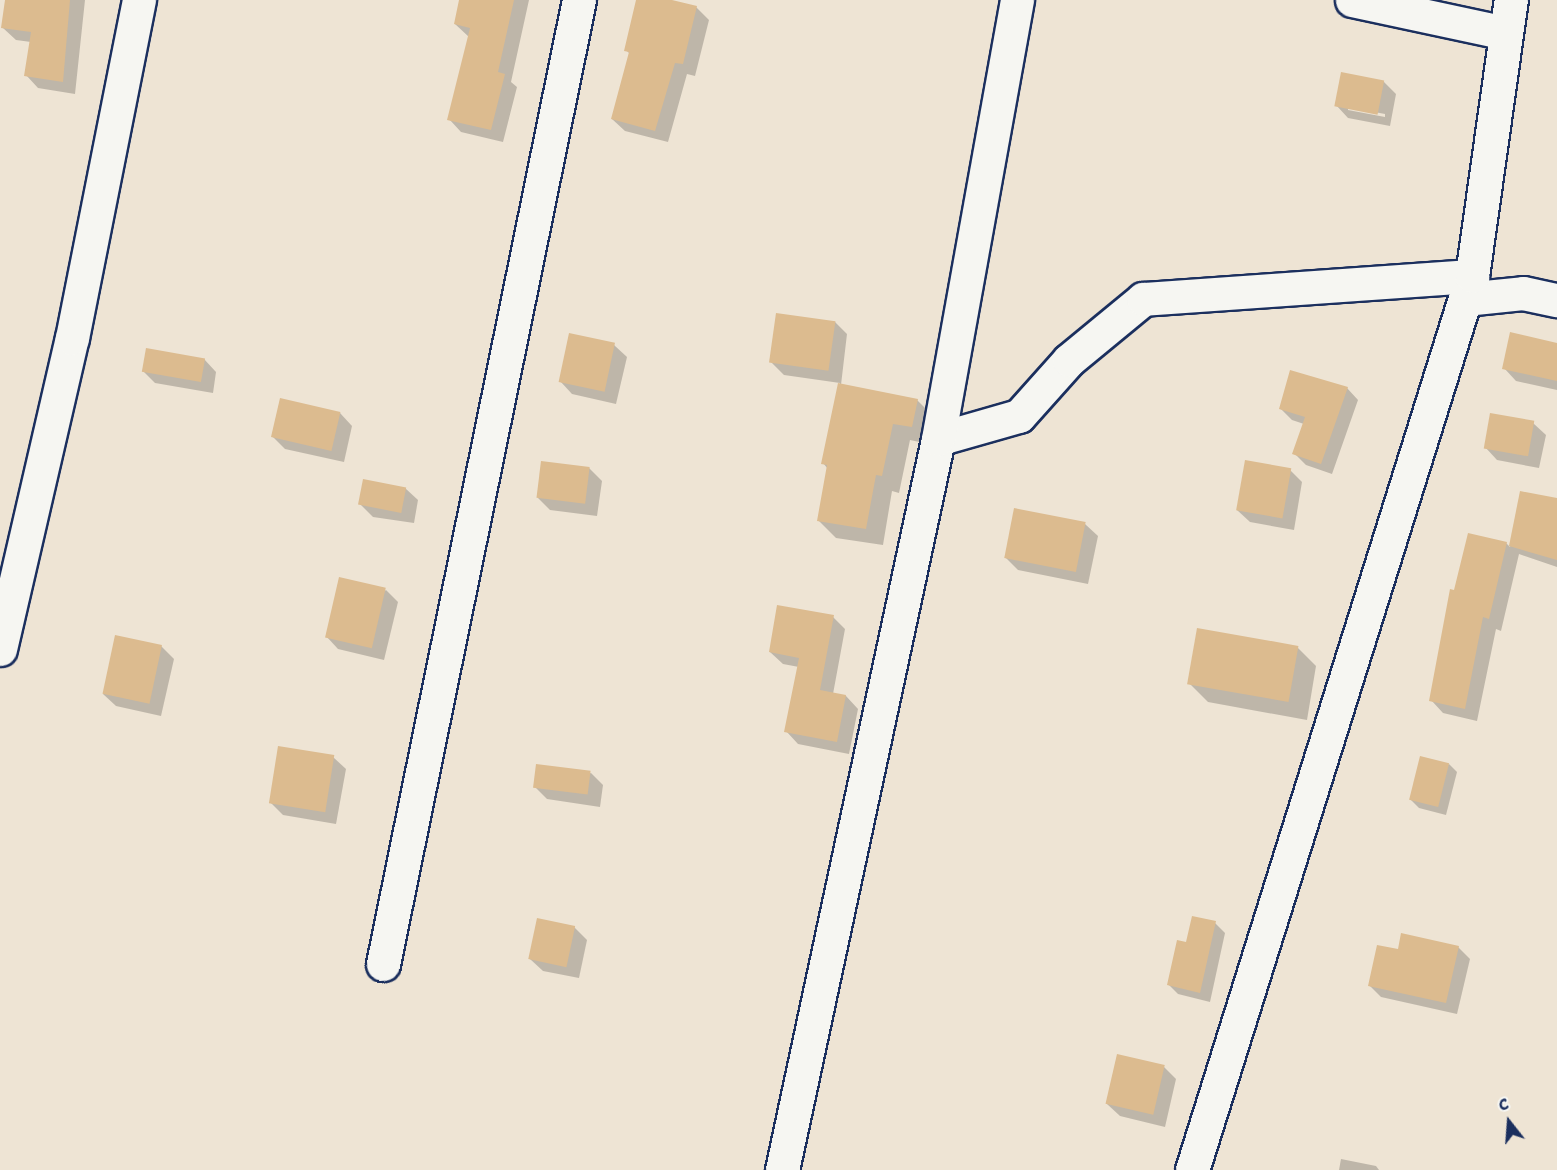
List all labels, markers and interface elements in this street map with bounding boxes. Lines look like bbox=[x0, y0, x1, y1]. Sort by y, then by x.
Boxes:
north arrow bbox=[1479, 1092, 1539, 1152]
text: С bbox=[1496, 1093, 1511, 1116]

